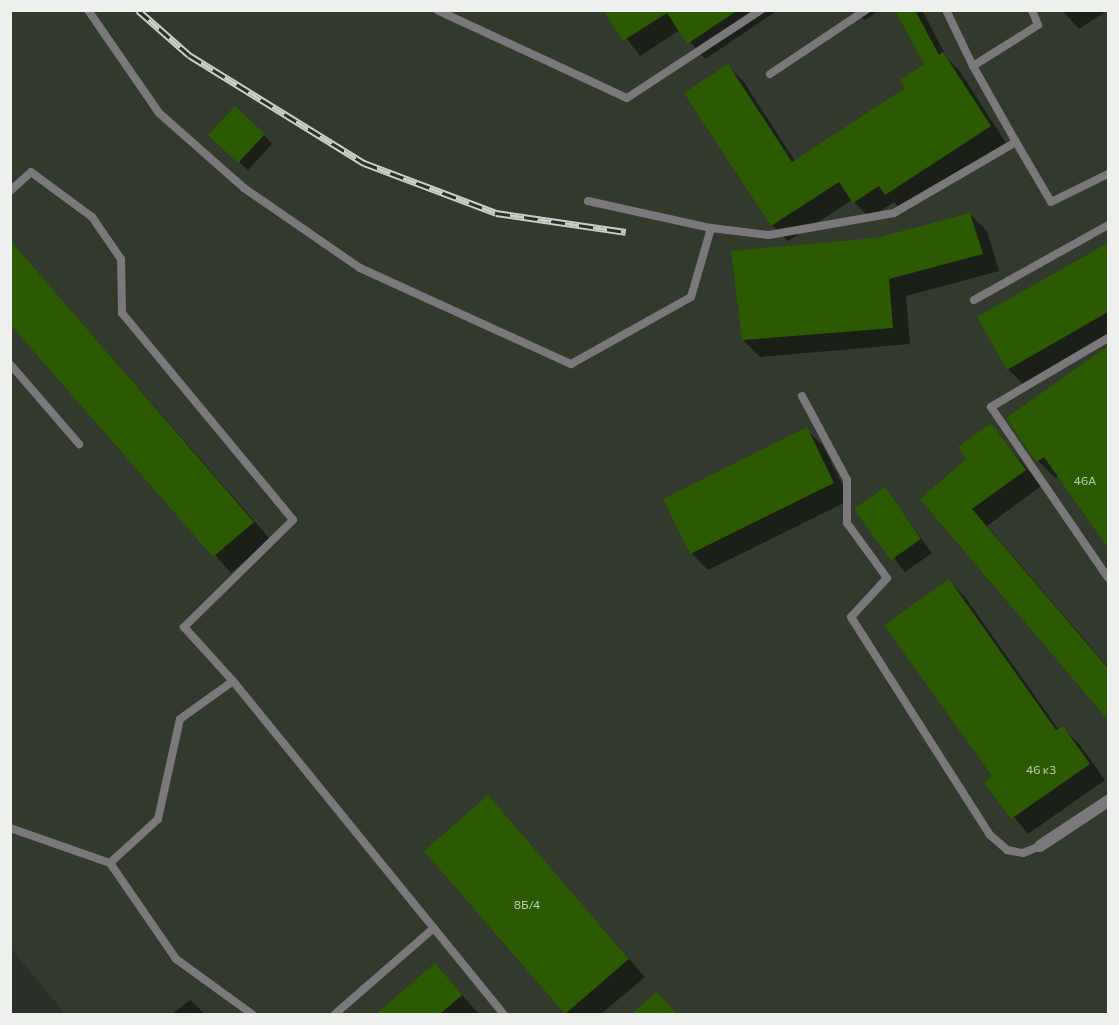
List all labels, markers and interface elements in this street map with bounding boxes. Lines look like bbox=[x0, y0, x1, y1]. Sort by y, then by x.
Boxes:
house number: 46А bbox=[1074, 474, 1096, 488]
house number: 46 к3 bbox=[1026, 763, 1056, 777]
house number: 8Б/4 bbox=[514, 898, 540, 912]

